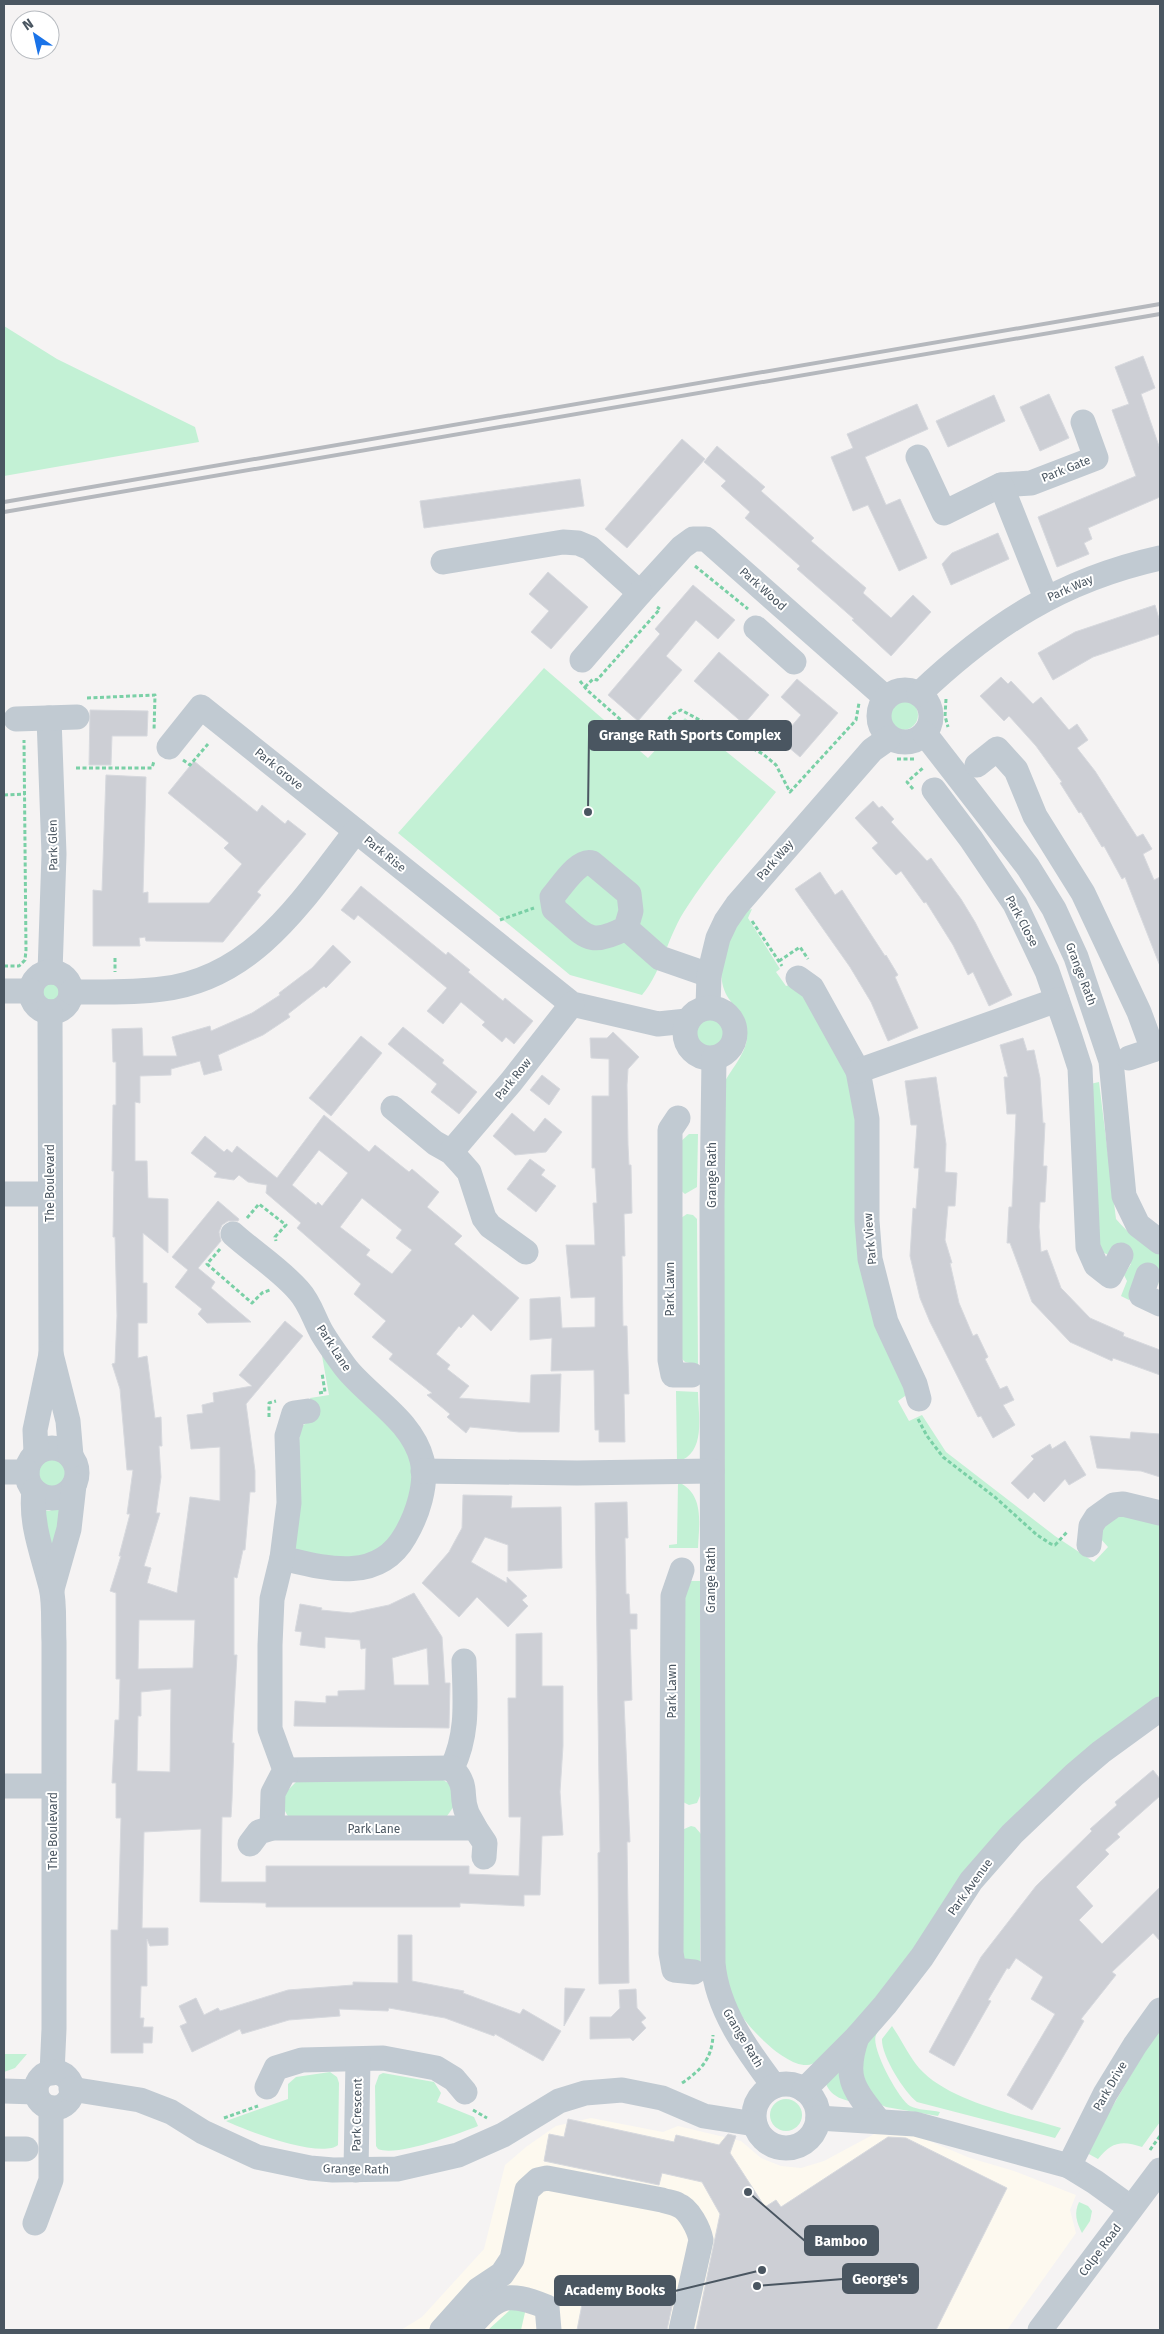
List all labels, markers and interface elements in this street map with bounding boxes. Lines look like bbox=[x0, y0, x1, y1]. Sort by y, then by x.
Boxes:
north arrow bbox=[10, 10, 60, 60]
text: N bbox=[19, 15, 37, 34]
street label: Park Gate bbox=[1039, 453, 1093, 485]
street label: Park Wood bbox=[737, 564, 789, 614]
street label: Park Way bbox=[1045, 572, 1095, 604]
callout: Grange Rath Sports Complex bbox=[589, 721, 791, 750]
text: Grange Rath Sports Complex bbox=[599, 727, 782, 744]
street label: Park Grove bbox=[252, 745, 306, 793]
street label: Park Glen bbox=[46, 819, 60, 871]
street label: Park Rise bbox=[361, 833, 409, 875]
street label: Park Way bbox=[754, 837, 796, 883]
street label: Park Close bbox=[1003, 893, 1041, 949]
street label: Grange Rath bbox=[1063, 941, 1099, 1007]
street label: Park Row bbox=[492, 1055, 534, 1103]
street label: Grange Rath bbox=[705, 1142, 719, 1208]
street label: The Boulevard bbox=[43, 1144, 57, 1222]
street label: Park View bbox=[861, 1212, 879, 1266]
street label: Park Lawn bbox=[663, 1262, 677, 1316]
street label: Park Lane bbox=[314, 1322, 354, 1374]
street label: Grange Rath bbox=[704, 1547, 718, 1613]
street label: Park Lawn bbox=[665, 1664, 679, 1718]
street label: The Boulevard bbox=[46, 1792, 60, 1870]
street label: Park Lane bbox=[348, 1822, 400, 1836]
street label: Park Avenue bbox=[945, 1856, 995, 1918]
street label: Grange Rath bbox=[720, 2006, 766, 2070]
street label: Park Drive bbox=[1090, 2059, 1130, 2113]
street label: Park Crescent bbox=[349, 2078, 365, 2152]
street label: Grange Rath bbox=[323, 2161, 389, 2177]
street label: Colpe Road bbox=[1076, 2221, 1124, 2279]
callout: Bamboo bbox=[805, 2226, 878, 2255]
text: Bamboo bbox=[815, 2233, 867, 2250]
callout: George's bbox=[843, 2264, 918, 2293]
text: George's bbox=[852, 2271, 908, 2288]
callout: Academy Books bbox=[555, 2276, 675, 2305]
text: Academy Books bbox=[564, 2282, 665, 2299]

